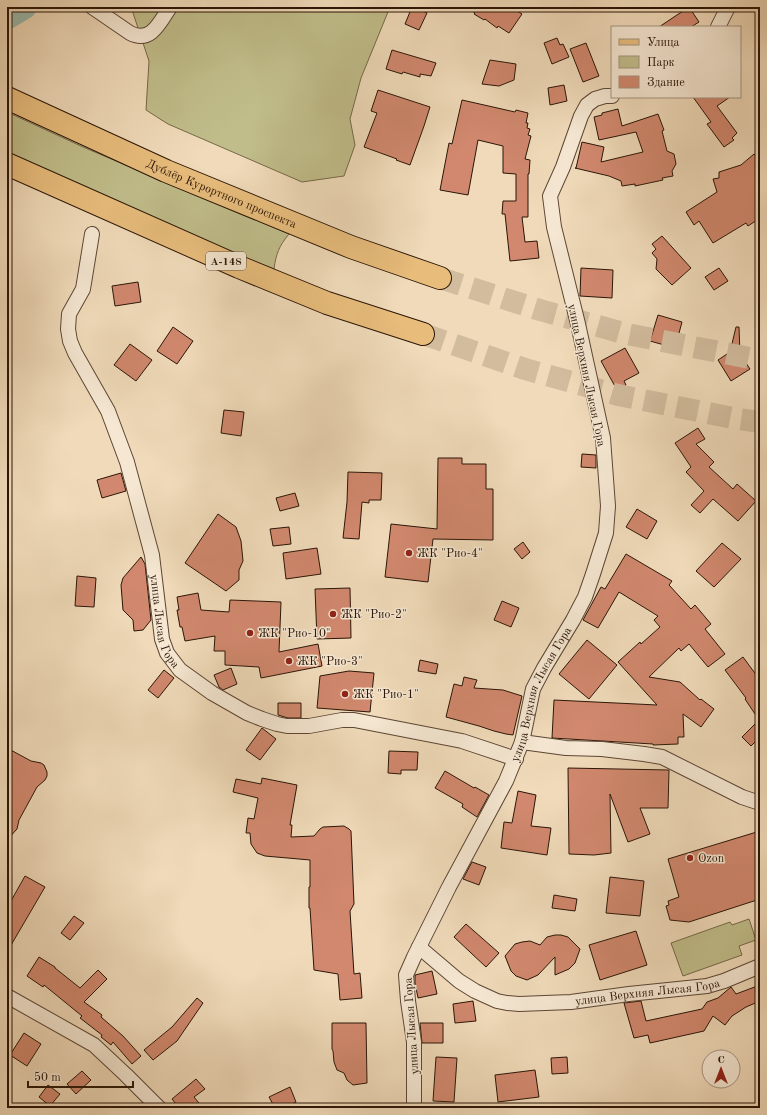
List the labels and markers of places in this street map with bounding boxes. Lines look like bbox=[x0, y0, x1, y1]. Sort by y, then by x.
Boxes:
marker: ЖК "Рио-4" bbox=[404, 548, 414, 558]
place label: ЖК "Рио-4" bbox=[417, 548, 483, 560]
marker: ЖК "Рио-2" bbox=[328, 609, 338, 619]
place label: ЖК "Рио-2" bbox=[341, 609, 407, 621]
marker: ЖК "Рио-10" bbox=[245, 628, 255, 638]
place label: ЖК "Рио-10" bbox=[258, 628, 331, 640]
marker: ЖК "Рио-3" bbox=[284, 656, 294, 666]
place label: ЖК "Рио-3" bbox=[297, 656, 363, 668]
marker: ЖК "Рио-1" bbox=[340, 689, 350, 699]
place label: ЖК "Рио-1" bbox=[353, 689, 419, 701]
marker: Ozon bbox=[685, 853, 695, 863]
place label: Ozon bbox=[698, 853, 725, 865]

